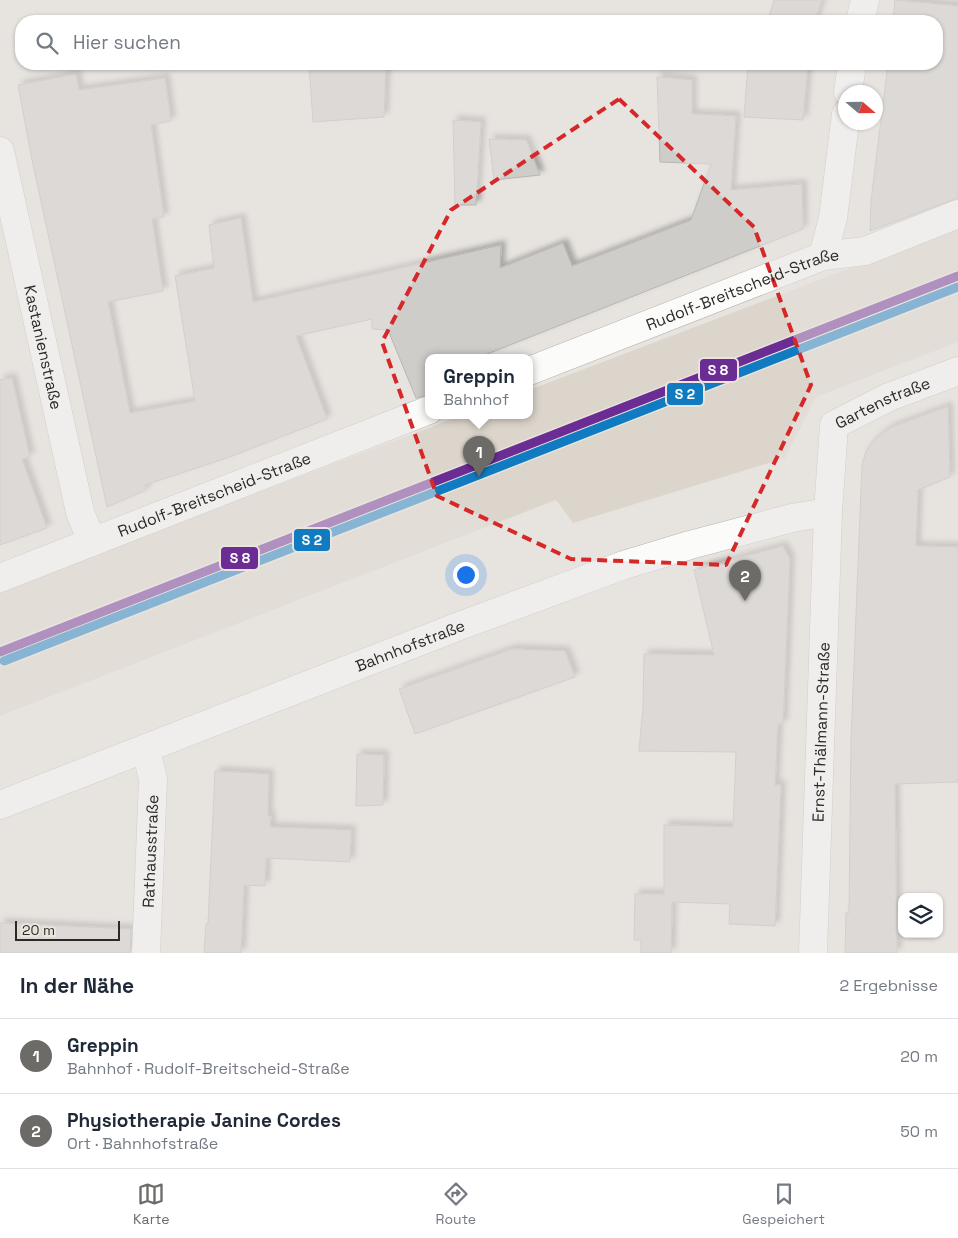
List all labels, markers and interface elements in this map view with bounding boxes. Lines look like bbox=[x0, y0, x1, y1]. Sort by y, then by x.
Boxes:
search box bbox=[15, 15, 943, 70]
icon: search bbox=[33, 29, 61, 57]
text: Hier suchen bbox=[73, 30, 181, 55]
north arrow bbox=[838, 85, 883, 130]
street label: Rudolf-Breitscheid-Straße bbox=[643, 244, 840, 335]
street label: Kastanienstraße bbox=[19, 283, 67, 412]
popup bbox=[425, 354, 533, 419]
line badge: S 8 bbox=[699, 358, 738, 382]
text: S 8 bbox=[708, 361, 729, 379]
text: Greppin bbox=[443, 364, 515, 389]
street label: Gartenstraße bbox=[832, 372, 933, 434]
line badge: S 2 bbox=[666, 382, 704, 406]
text: S 2 bbox=[675, 385, 695, 403]
text: Bahnhof bbox=[443, 389, 509, 410]
pin: 1 bbox=[463, 436, 495, 477]
street label: Rudolf-Breitscheid-Straße bbox=[115, 447, 314, 542]
line badge: S 2 bbox=[293, 528, 331, 552]
text: S 2 bbox=[302, 531, 322, 549]
line badge: S 8 bbox=[220, 546, 259, 570]
text: S 8 bbox=[230, 549, 251, 567]
pin: 2 bbox=[729, 560, 761, 601]
your location bbox=[453, 562, 479, 588]
street label: Bahnhofstraße bbox=[352, 615, 468, 677]
street label: Ernst-Thälmann-Straße bbox=[807, 642, 835, 823]
street label: Rathausstraße bbox=[138, 794, 163, 908]
map controls bbox=[898, 893, 943, 938]
button: layers bbox=[898, 893, 943, 938]
scale bar bbox=[15, 918, 120, 941]
text: 20 m bbox=[22, 921, 55, 939]
text: In der Nähe bbox=[20, 972, 134, 999]
text: 2 Ergebnisse bbox=[839, 975, 938, 996]
text: Greppin bbox=[67, 1033, 139, 1058]
text: 1 bbox=[32, 1046, 40, 1067]
text: 20 m bbox=[900, 1046, 938, 1067]
text: Bahnhof · Rudolf-Breitscheid-Straße bbox=[67, 1058, 350, 1079]
text: Physiotherapie Janine Cordes bbox=[67, 1108, 341, 1133]
text: 2 bbox=[31, 1121, 41, 1142]
text: 50 m bbox=[900, 1121, 938, 1142]
text: Ort · Bahnhofstraße bbox=[67, 1133, 218, 1154]
tab: Karte bbox=[133, 1180, 169, 1228]
tab: Route bbox=[436, 1180, 476, 1228]
tab: Gespeichert bbox=[742, 1180, 825, 1228]

